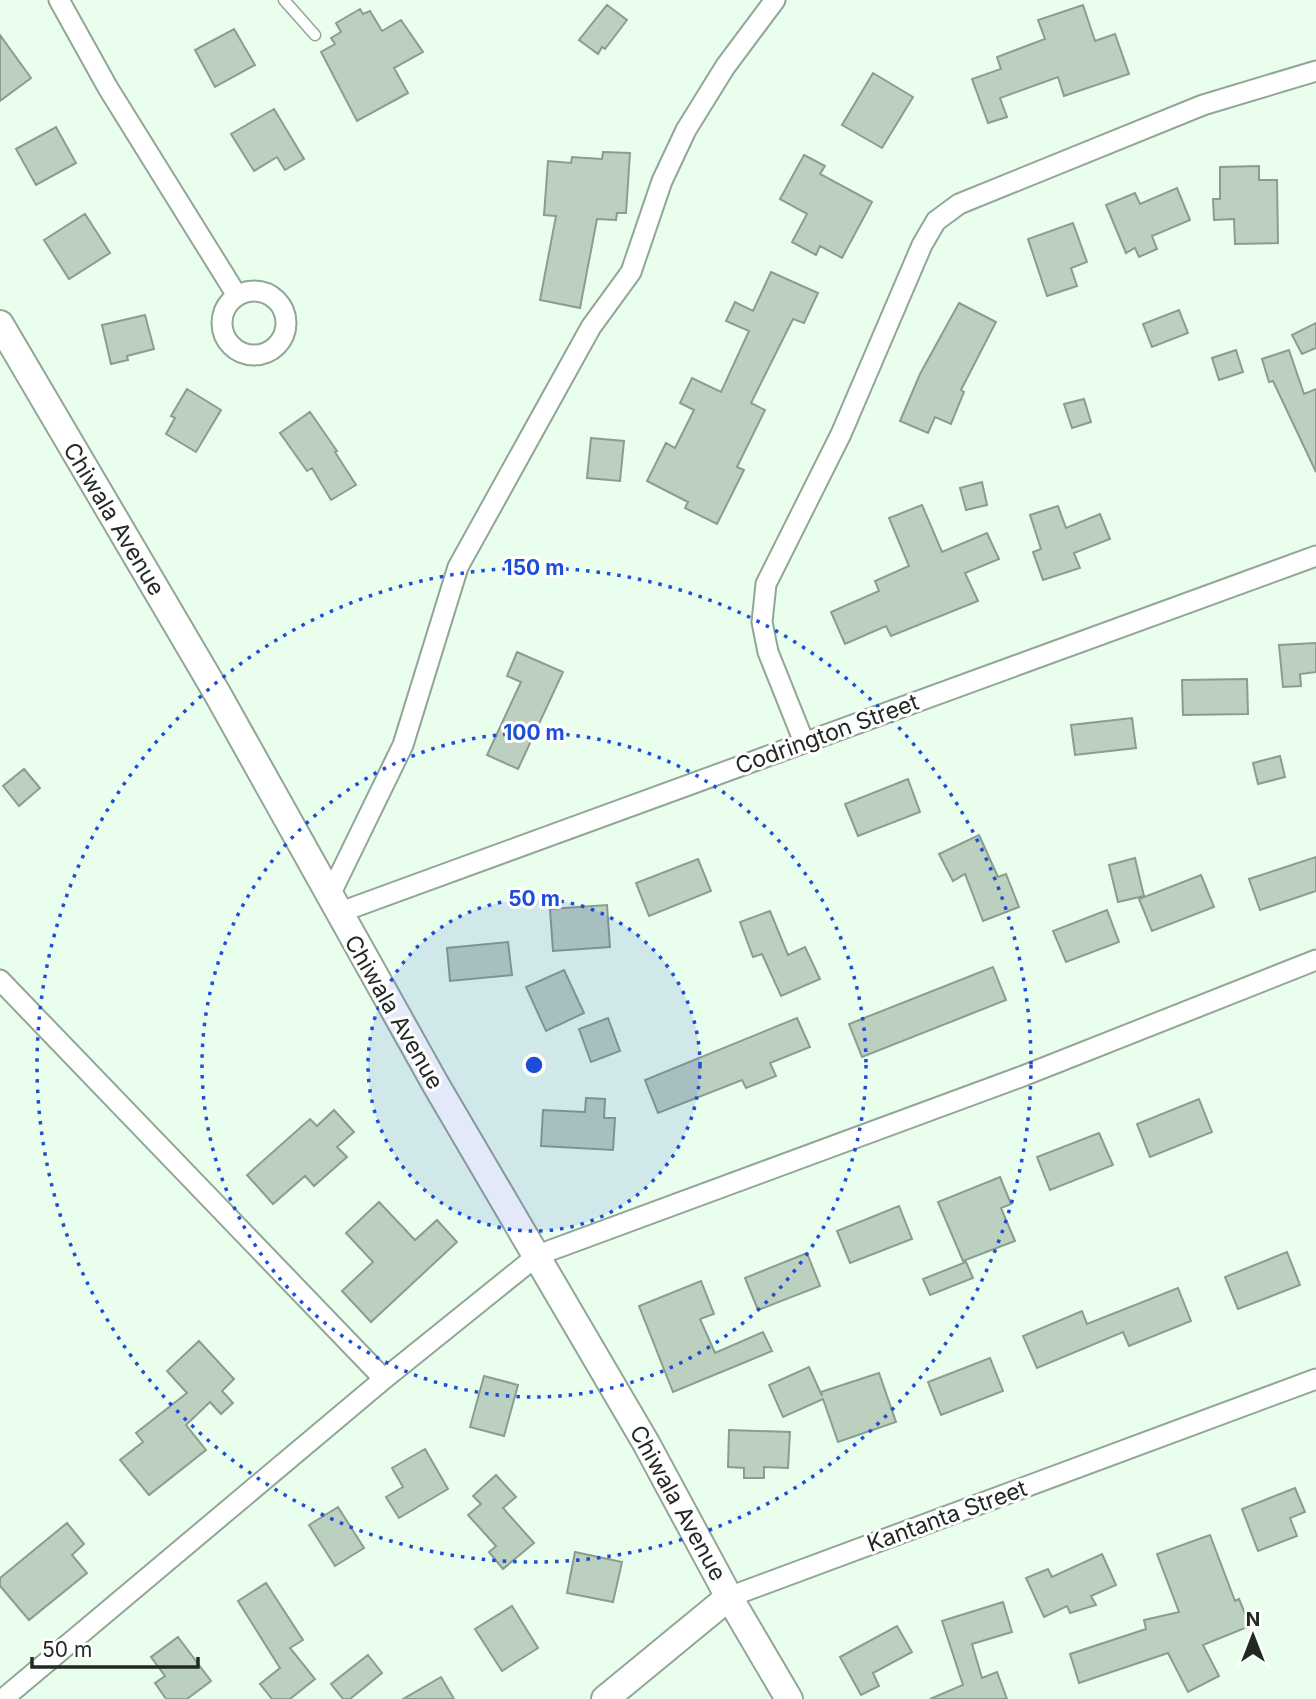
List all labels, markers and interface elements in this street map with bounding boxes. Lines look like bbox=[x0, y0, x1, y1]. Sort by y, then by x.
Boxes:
street label: Chiwala Avenue bbox=[57, 437, 171, 601]
text: 150 m bbox=[504, 555, 564, 580]
street label: Codrington Street bbox=[732, 688, 923, 780]
text: 100 m bbox=[503, 720, 565, 745]
text: 50 m bbox=[508, 886, 560, 911]
street label: Chiwala Avenue bbox=[339, 930, 449, 1094]
centre of rings bbox=[522, 1053, 546, 1077]
street label: Chiwala Avenue bbox=[624, 1420, 732, 1586]
street label: Kantanta Street bbox=[863, 1474, 1031, 1558]
north arrow bbox=[1218, 1601, 1288, 1671]
text: N bbox=[1246, 1608, 1260, 1631]
scale bar bbox=[32, 1626, 198, 1670]
text: 50 m bbox=[42, 1637, 92, 1662]

